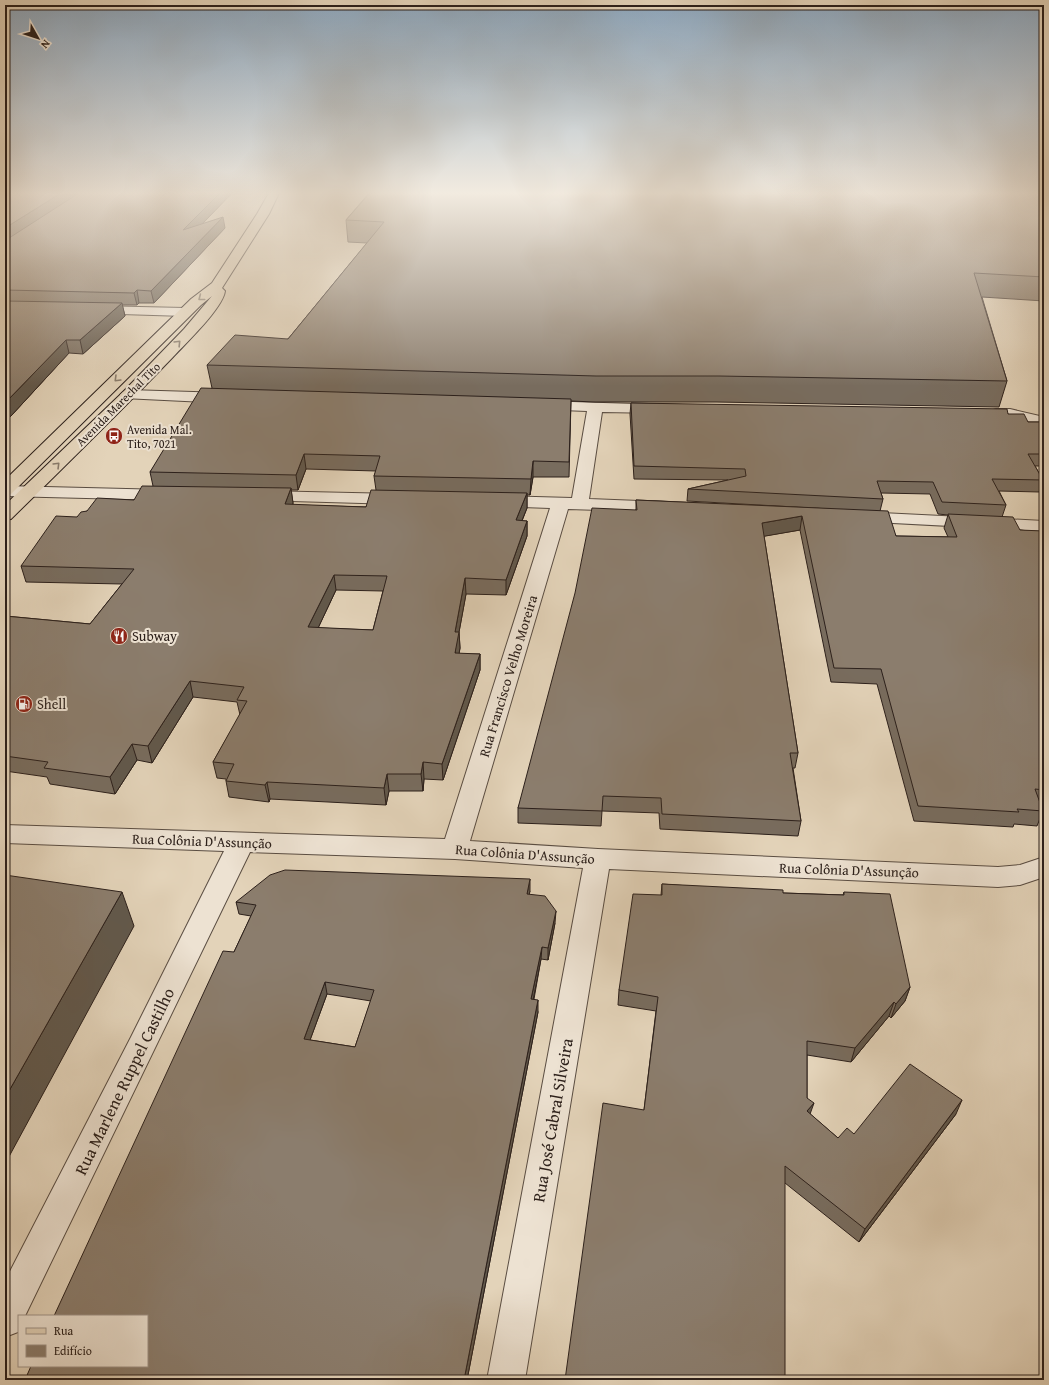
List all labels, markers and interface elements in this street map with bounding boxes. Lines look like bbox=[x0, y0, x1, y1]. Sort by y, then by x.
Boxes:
north arrow bbox=[18, 18, 58, 58]
text: N bbox=[37, 36, 54, 53]
one-way arrow bbox=[198, 294, 205, 301]
one-way arrow bbox=[173, 340, 181, 348]
street label: Avenida Marechal Tito bbox=[72, 358, 164, 450]
one-way arrow bbox=[114, 374, 122, 382]
place label: Avenida Mal. Tito, 7021 bbox=[127, 421, 192, 452]
bus stop icon: Avenida Mal. Tito, 7021 bbox=[104, 426, 124, 446]
one-way arrow bbox=[52, 462, 60, 470]
street label: Rua Francisco Velho Moreira bbox=[474, 592, 542, 759]
restaurant icon: Subway bbox=[109, 626, 129, 646]
place label: Subway bbox=[132, 626, 177, 646]
fuel station icon: Shell bbox=[14, 694, 34, 714]
place label: Shell bbox=[37, 694, 66, 714]
street label: Rua Colônia D'Assunção bbox=[132, 829, 272, 853]
street label: Rua Colônia D'Assunção bbox=[455, 839, 595, 869]
street label: Rua Colônia D'Assunção bbox=[779, 858, 919, 882]
street label: Rua Marlene Ruppel Castilho bbox=[68, 983, 180, 1179]
street label: Rua José Cabral Silveira bbox=[525, 1036, 579, 1204]
legend bbox=[18, 1315, 148, 1367]
text: Rua bbox=[54, 1322, 73, 1339]
text: Edifício bbox=[54, 1342, 92, 1359]

